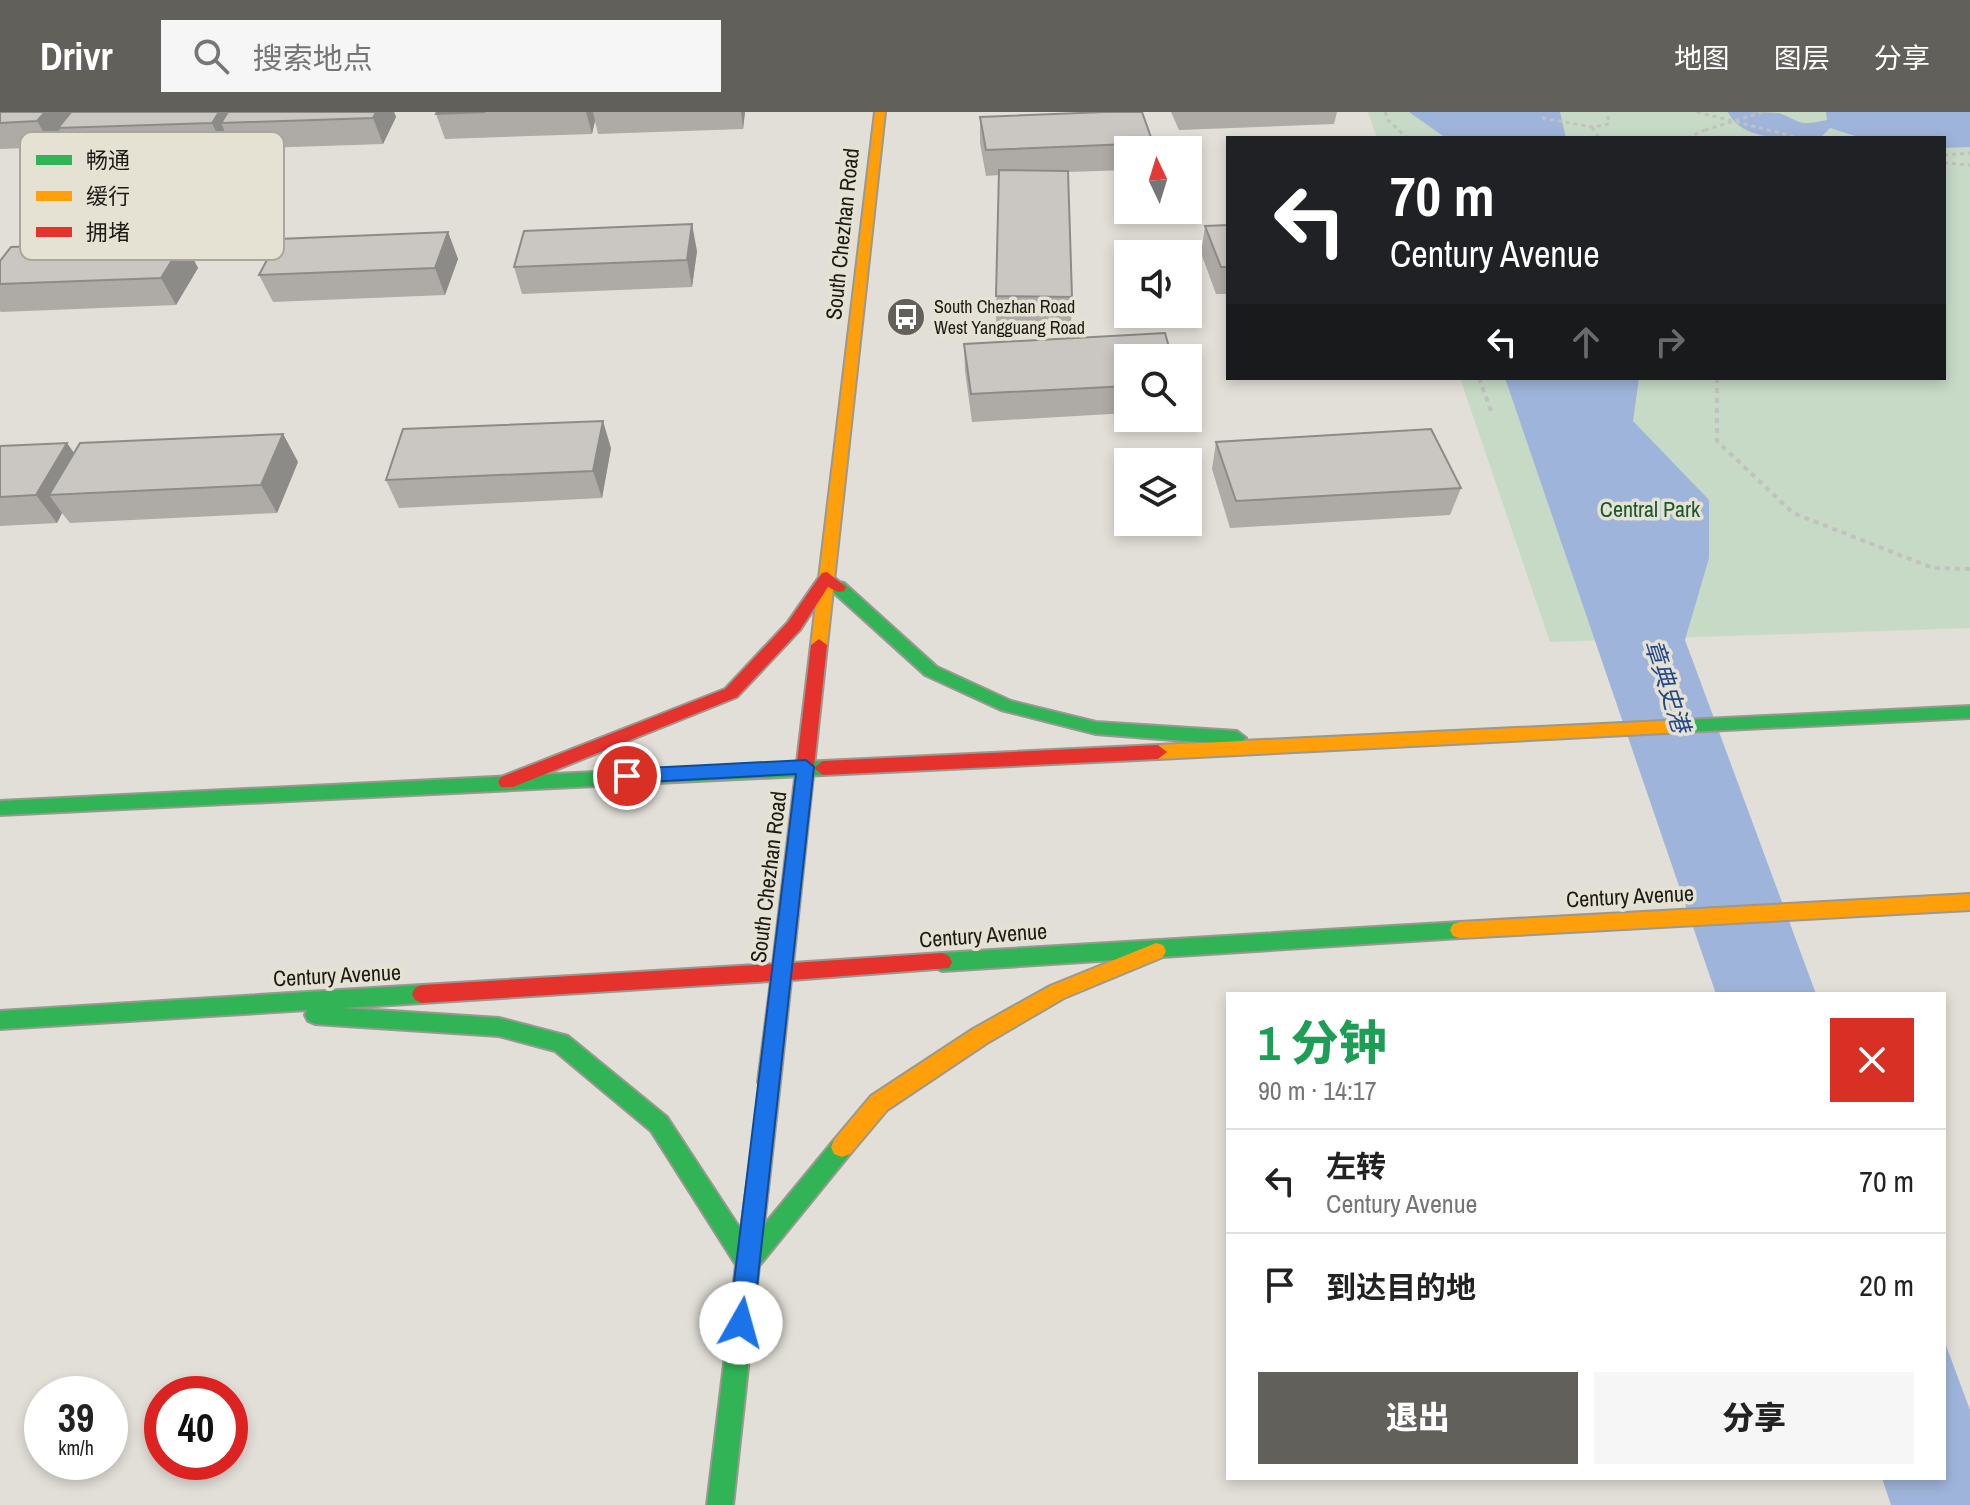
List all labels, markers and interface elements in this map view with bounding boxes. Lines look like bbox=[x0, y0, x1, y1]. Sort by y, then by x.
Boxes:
search box bbox=[161, 20, 721, 92]
text: Drivr bbox=[40, 31, 113, 82]
icon: search bbox=[189, 34, 233, 78]
text: 搜索地点 bbox=[253, 38, 373, 78]
text: 地图 bbox=[1674, 39, 1730, 77]
text: 图层 bbox=[1774, 39, 1830, 77]
text: 分享 bbox=[1874, 39, 1930, 77]
legend bbox=[20, 132, 284, 260]
north arrow bbox=[1114, 136, 1202, 224]
map controls bbox=[1114, 136, 1202, 536]
text: 畅通 bbox=[86, 145, 130, 175]
street label: South Chezhan Road bbox=[818, 147, 866, 321]
text: 70 m bbox=[1390, 158, 1495, 233]
icon: left bbox=[1258, 168, 1362, 272]
text: 缓行 bbox=[86, 181, 130, 211]
text: 拥堵 bbox=[86, 217, 130, 247]
text: Century Avenue bbox=[1390, 230, 1600, 278]
button: sound bbox=[1114, 240, 1202, 328]
place label: South Chezhan Road West Yangguang Road bbox=[934, 294, 1085, 340]
bus stop icon: South Chezhan Road West Yangguang Road bbox=[885, 296, 927, 338]
icon: left bbox=[1480, 320, 1524, 364]
icon: ahead bbox=[1564, 320, 1608, 364]
icon: right bbox=[1648, 320, 1692, 364]
button: search bbox=[1114, 344, 1202, 432]
button: layers bbox=[1114, 448, 1202, 536]
park label: Central Park bbox=[1600, 494, 1701, 524]
water label: 章典史港 bbox=[1638, 635, 1699, 739]
pin bbox=[593, 742, 661, 810]
icon: arrive bbox=[605, 754, 649, 798]
street label: South Chezhan Road bbox=[743, 790, 793, 964]
street label: Century Avenue bbox=[1565, 878, 1695, 914]
street label: Century Avenue bbox=[918, 916, 1048, 954]
street label: Century Avenue bbox=[272, 957, 402, 993]
text: 1 分钟 bbox=[1258, 1010, 1387, 1075]
button: close bbox=[1830, 1018, 1914, 1102]
text: 90 m · 14:17 bbox=[1258, 1073, 1377, 1108]
text: 左转 bbox=[1326, 1146, 1386, 1186]
icon: left bbox=[1258, 1159, 1302, 1203]
text: 70 m bbox=[1859, 1161, 1914, 1201]
text: Century Avenue bbox=[1326, 1186, 1477, 1221]
icon: arrive bbox=[1258, 1263, 1302, 1307]
text: 20 m bbox=[1859, 1265, 1914, 1305]
text: 到达目的地 bbox=[1326, 1267, 1476, 1307]
position arrow bbox=[699, 1281, 783, 1365]
button: 退出 bbox=[1258, 1372, 1578, 1464]
button: 分享 bbox=[1594, 1372, 1914, 1464]
speed limit sign: 40 bbox=[144, 1376, 248, 1480]
text: 39 bbox=[58, 1391, 94, 1444]
text: km/h bbox=[58, 1434, 94, 1461]

